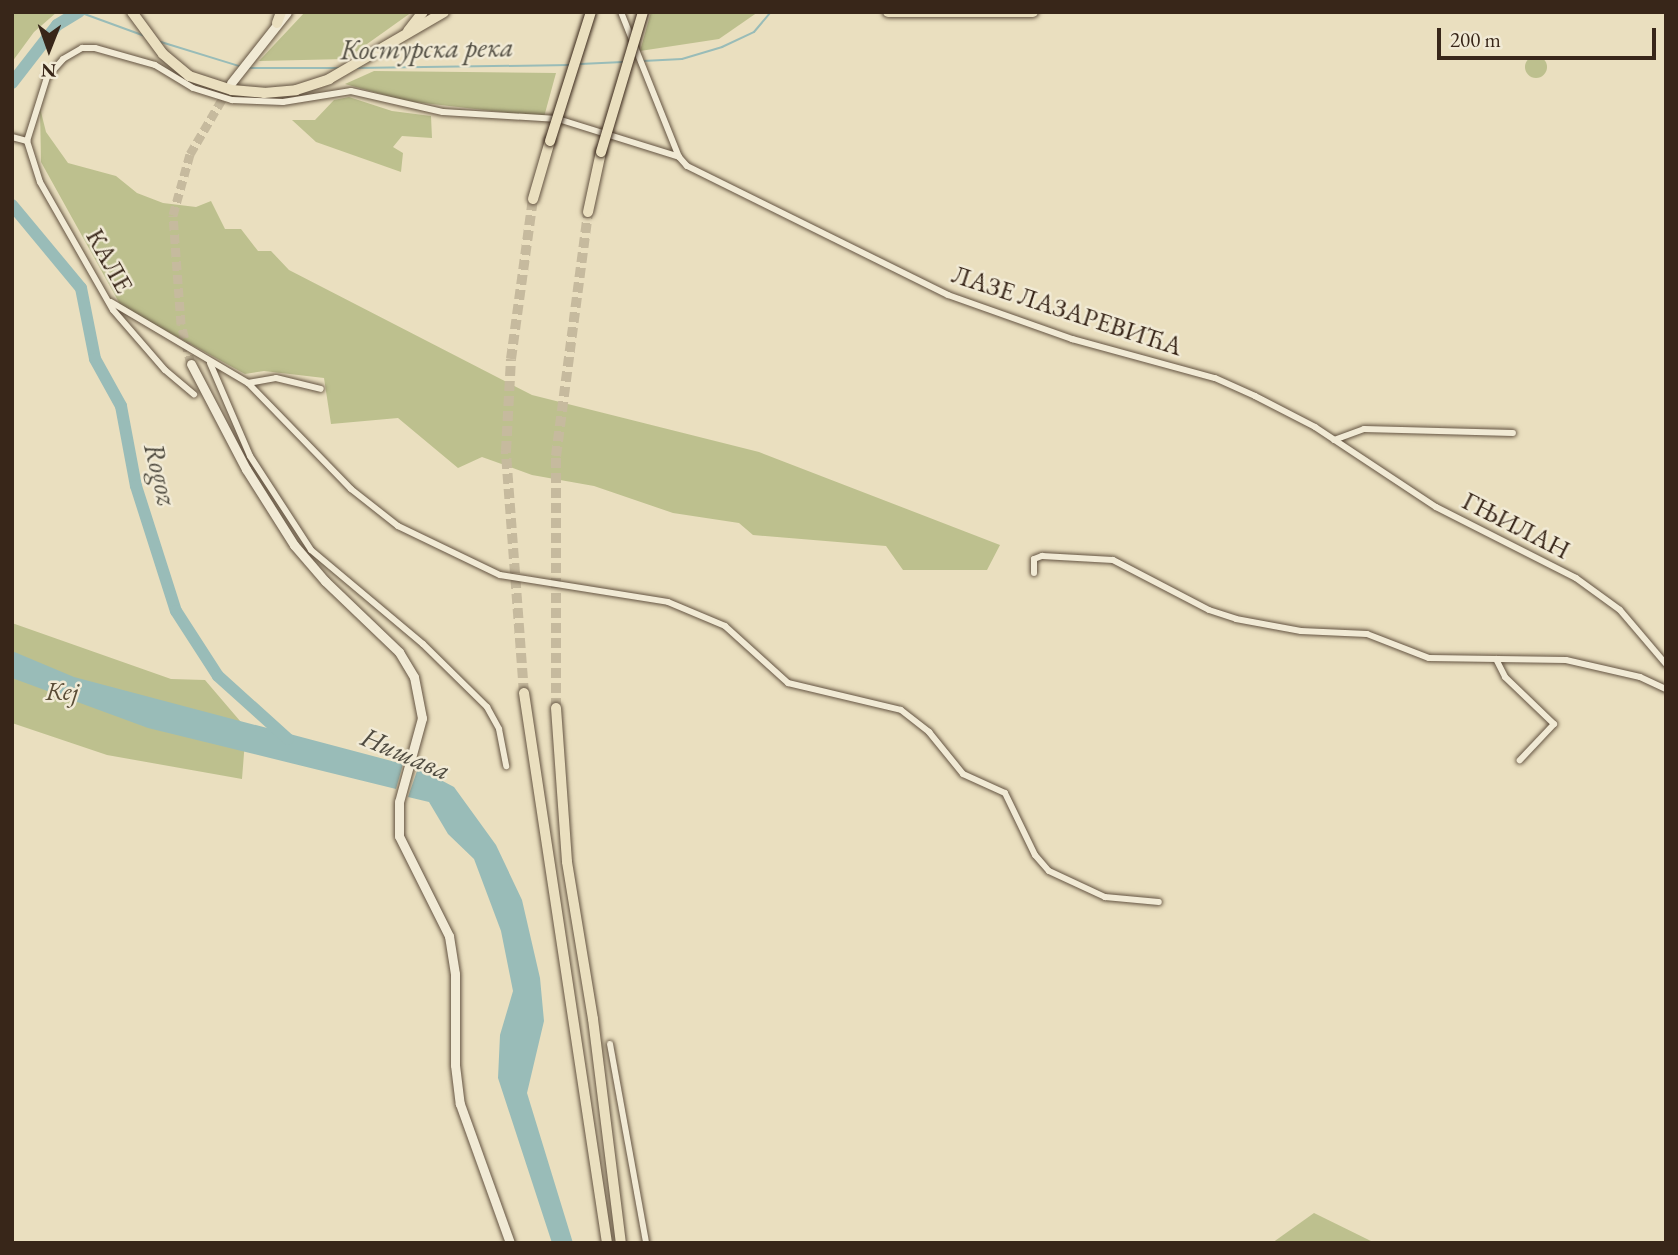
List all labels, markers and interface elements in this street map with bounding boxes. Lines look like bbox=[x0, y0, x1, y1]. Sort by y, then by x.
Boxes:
north arrow bbox=[14, 14, 84, 84]
scale bar bbox=[1440, 14, 1659, 58]
text: 200 m bbox=[1450, 26, 1501, 53]
water label: Костурска река bbox=[340, 30, 514, 66]
text: N bbox=[41, 58, 57, 83]
street label: КАЛЕ bbox=[79, 224, 139, 298]
street label: ЛАЗЕ ЛАЗАРЕВИЋА bbox=[948, 259, 1186, 363]
water label: Rogoz bbox=[137, 439, 185, 509]
street label: ГЊИЛАН bbox=[1457, 486, 1575, 566]
park label: Кеј bbox=[46, 676, 78, 708]
water label: Нишава bbox=[356, 719, 456, 787]

